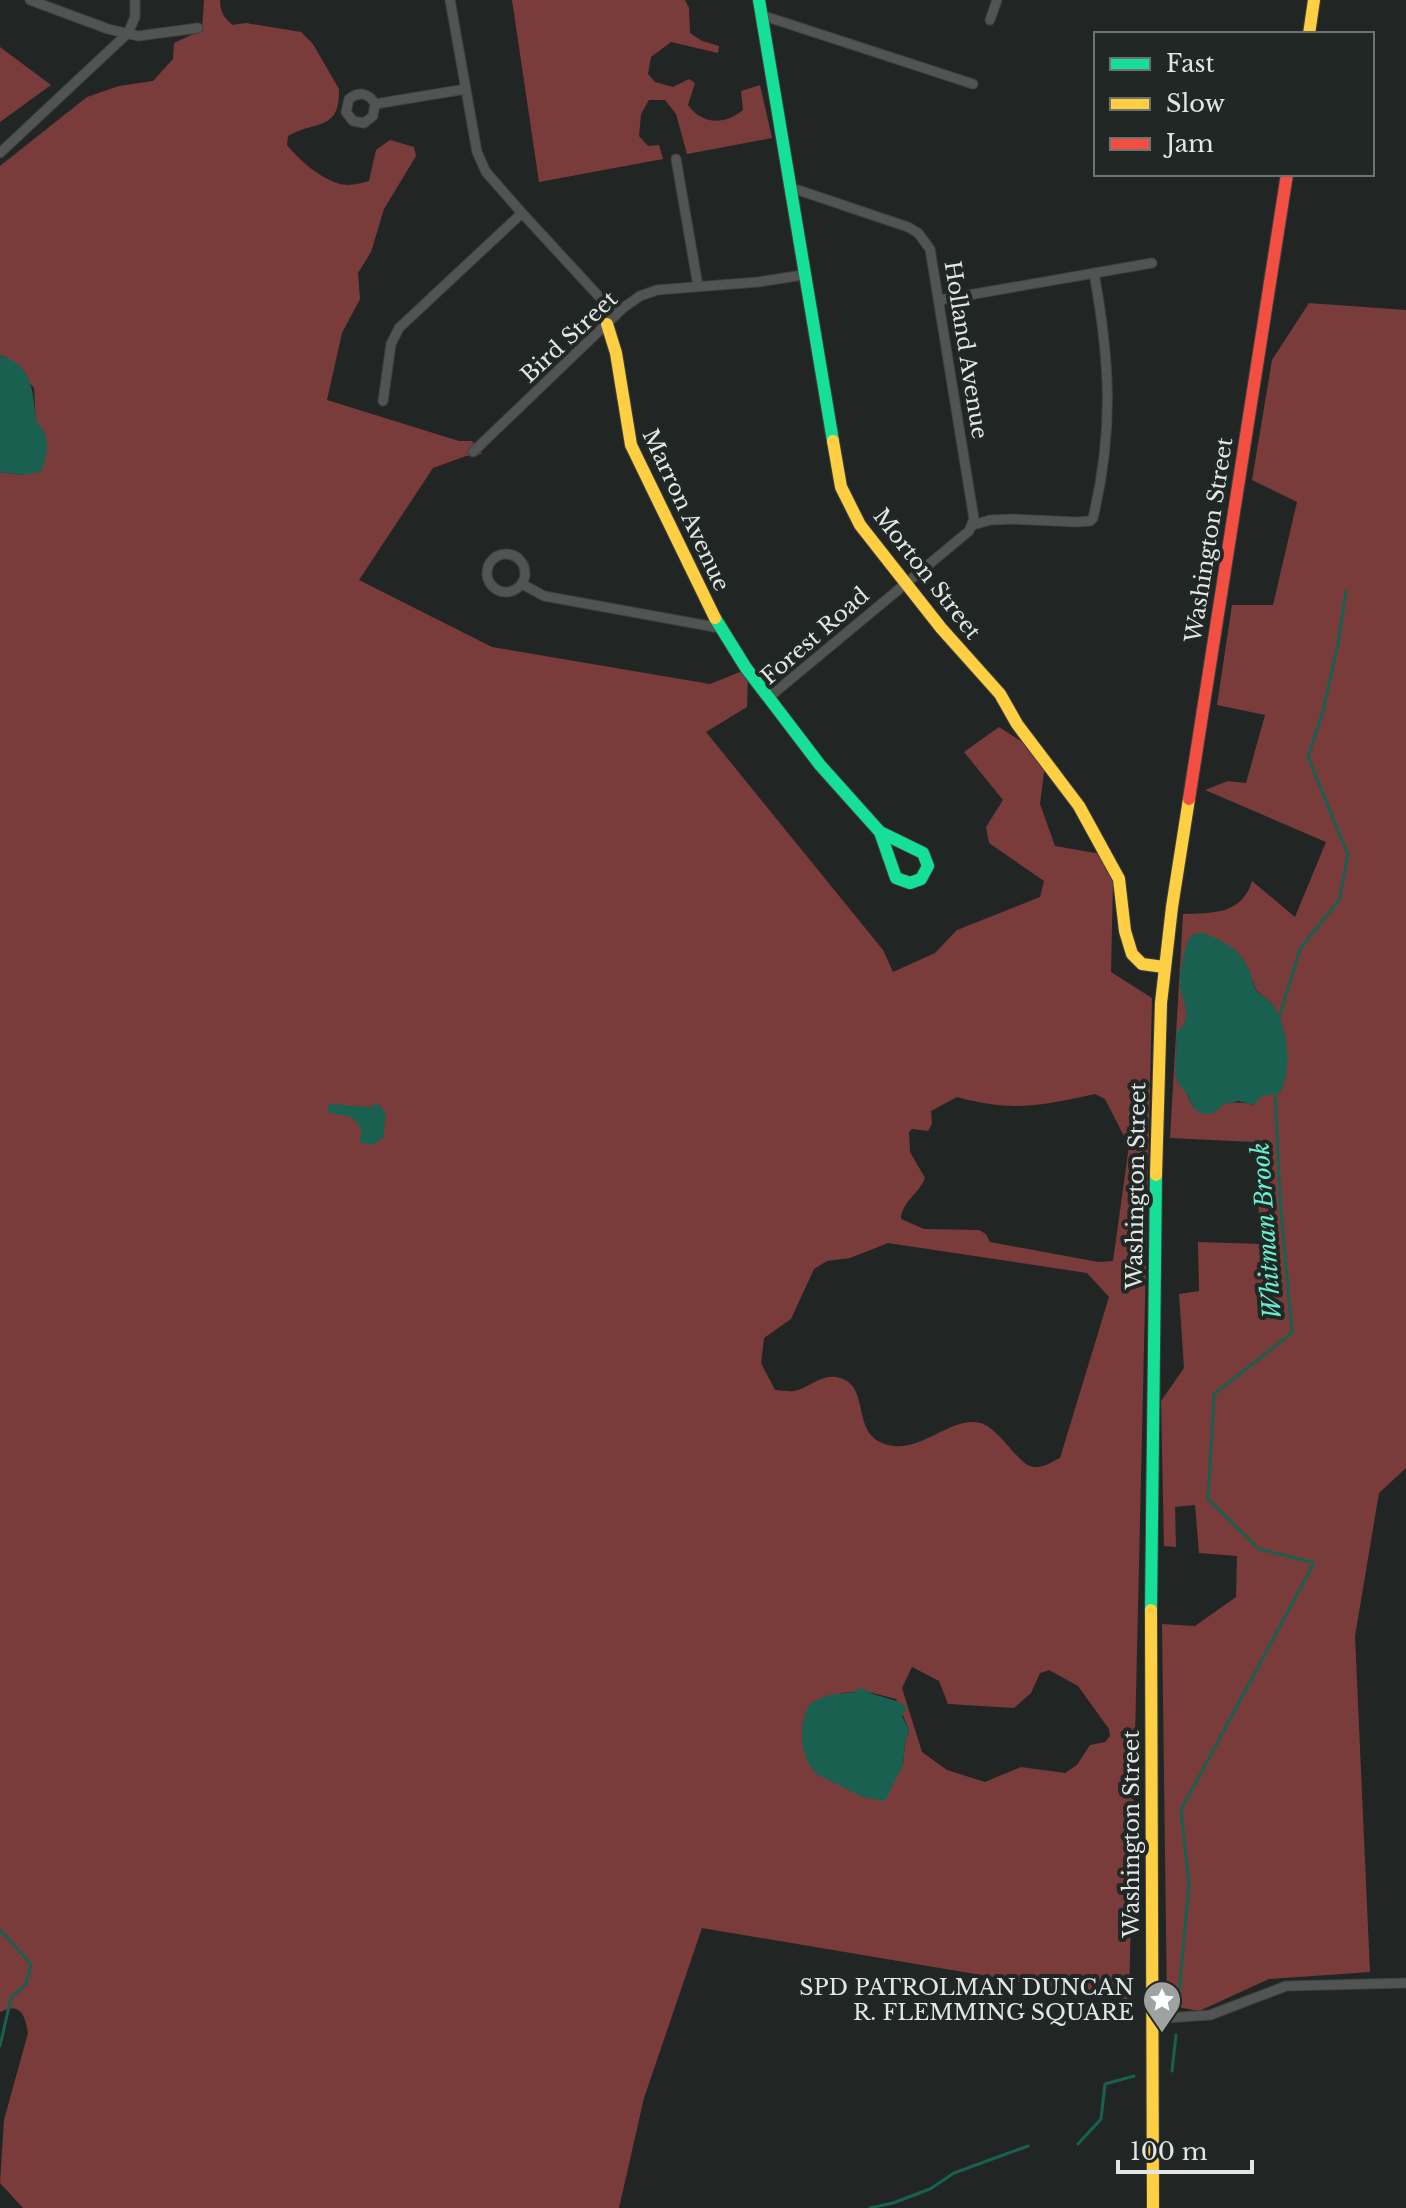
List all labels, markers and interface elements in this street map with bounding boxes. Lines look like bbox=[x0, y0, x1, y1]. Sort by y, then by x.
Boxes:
legend bbox=[1094, 32, 1374, 176]
text: Fast bbox=[1166, 49, 1214, 78]
text: Slow bbox=[1166, 89, 1225, 118]
text: Jam bbox=[1163, 129, 1214, 158]
street label: Holland Avenue bbox=[939, 259, 993, 441]
street label: Bird Street bbox=[515, 285, 623, 388]
street label: Marron Avenue bbox=[637, 425, 735, 595]
street label: Washington Street bbox=[1179, 435, 1239, 646]
street label: Morton Street bbox=[868, 503, 987, 645]
street label: Forest Road bbox=[755, 582, 875, 690]
street label: Washington Street bbox=[1121, 1081, 1151, 1291]
water label: Whitman Brook bbox=[1245, 1142, 1287, 1320]
street label: Washington Street bbox=[1118, 1730, 1145, 1939]
place label: SPD PATROLMAN DUNCAN R. FLEMMING SQUARE bbox=[799, 1974, 1134, 2026]
place icon: SPD PATROLMAN DUNCAN R. FLEMMING SQUARE bbox=[1141, 1979, 1183, 2034]
scale bar bbox=[1118, 2124, 1252, 2174]
text: 100 m bbox=[1130, 2137, 1208, 2166]

